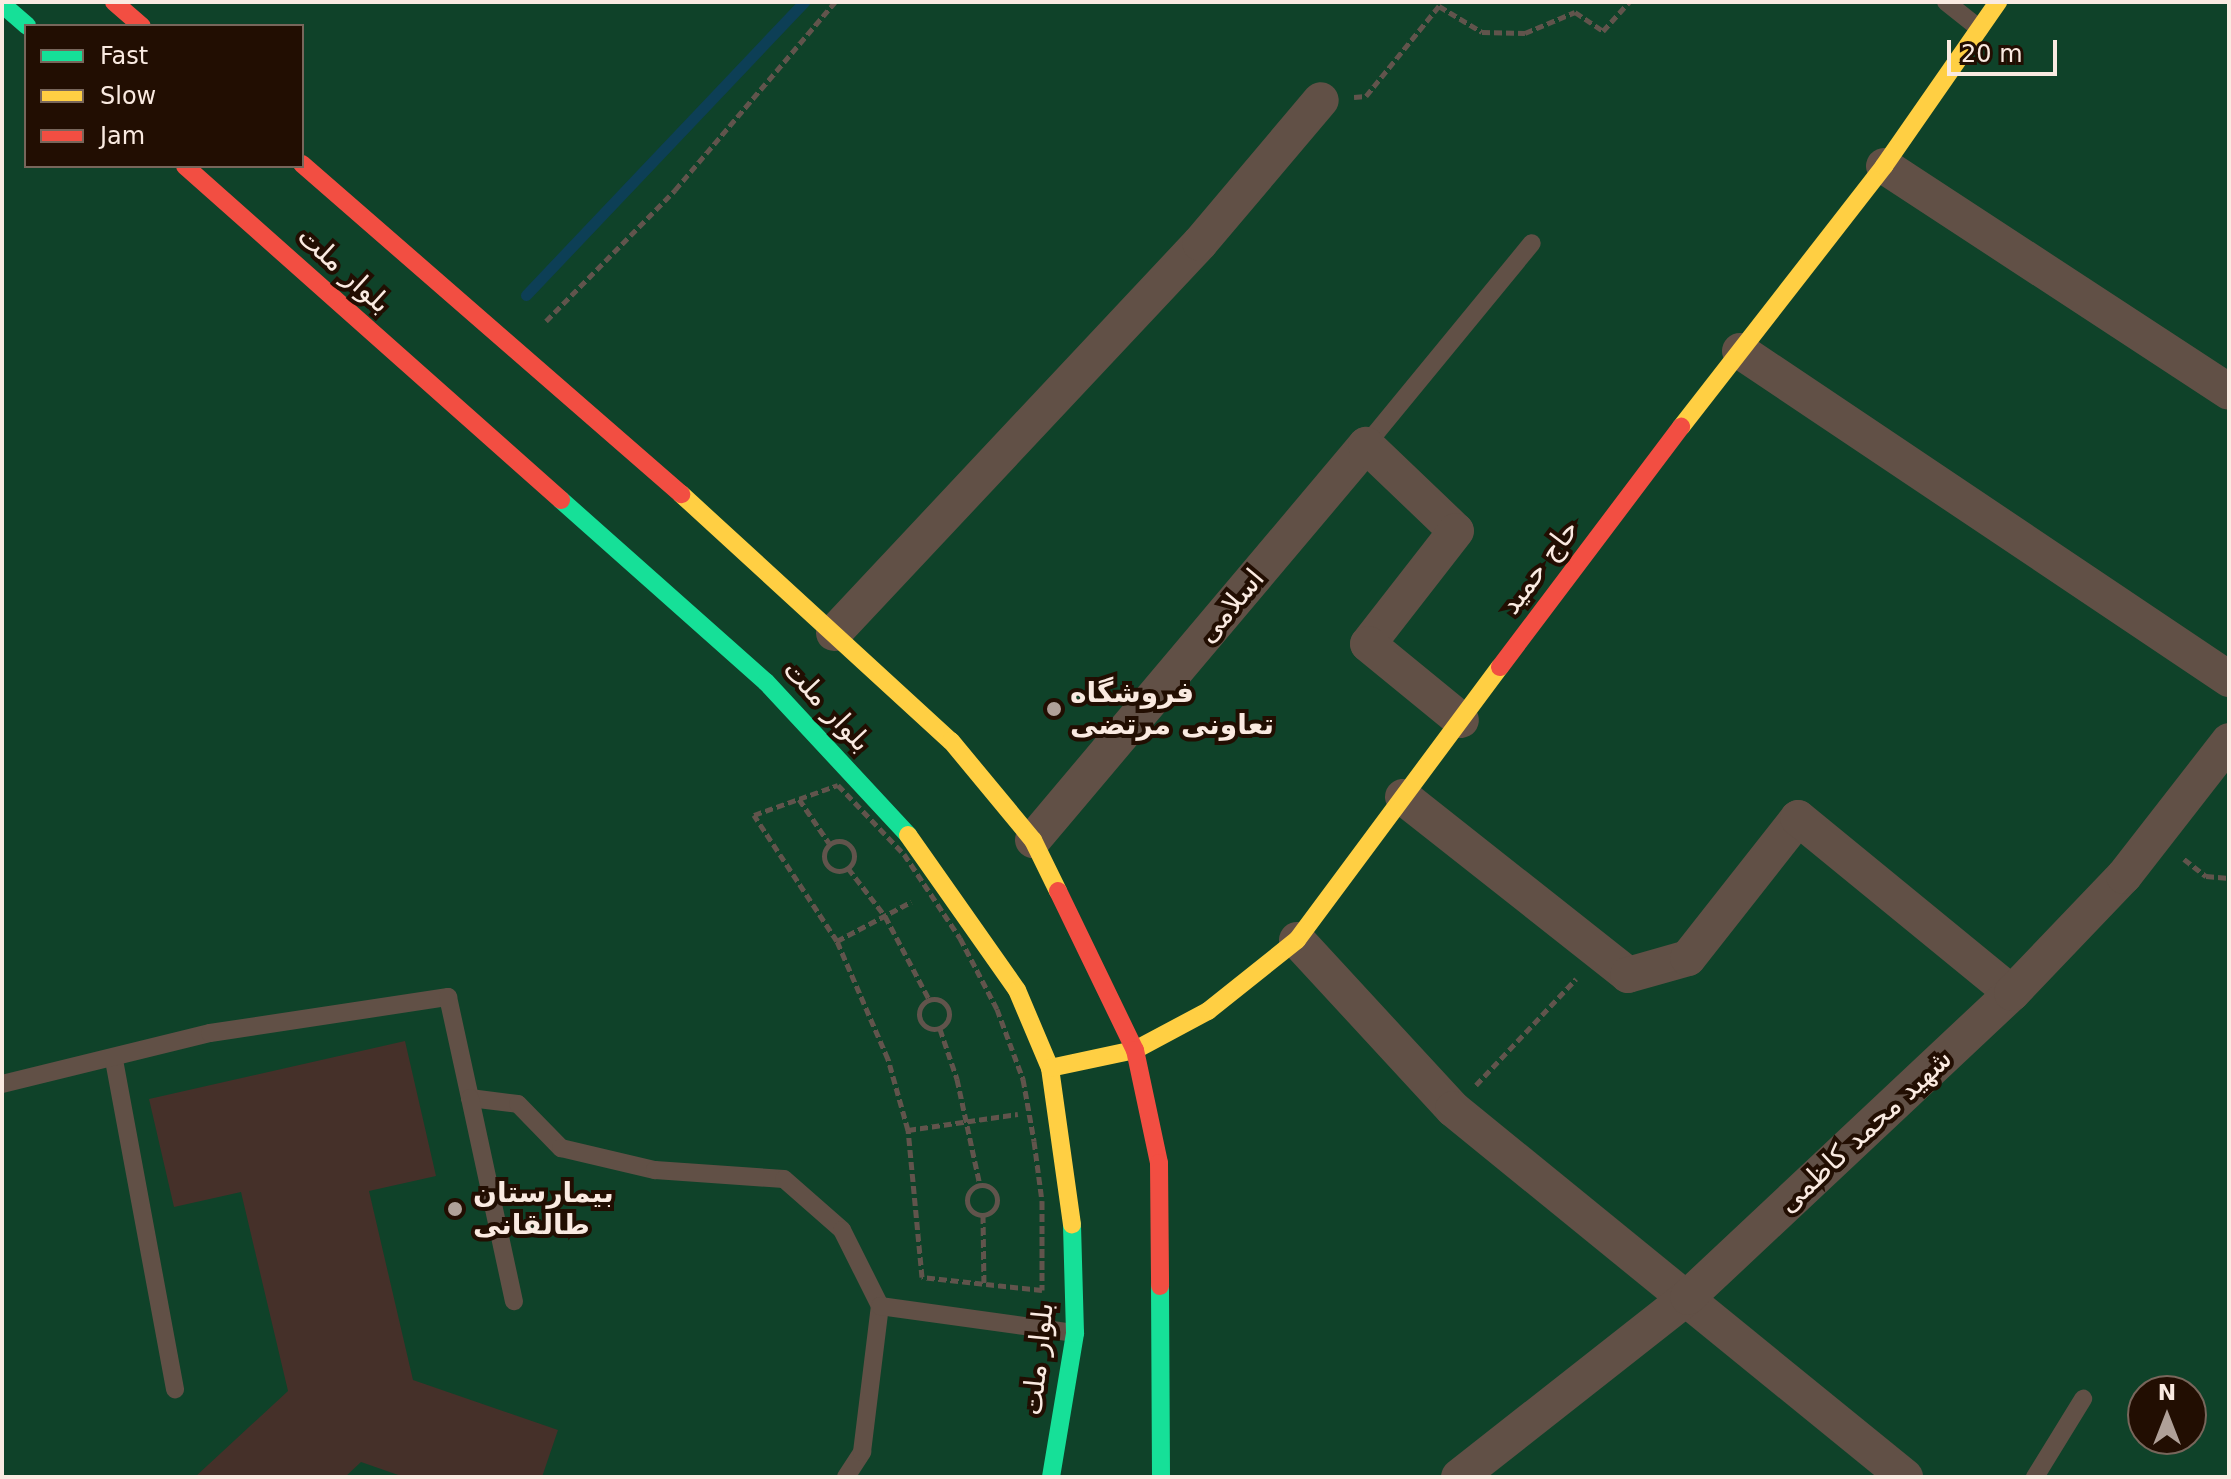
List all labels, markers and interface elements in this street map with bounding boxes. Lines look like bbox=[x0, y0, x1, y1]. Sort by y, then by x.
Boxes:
legend bbox=[24, 24, 304, 168]
scale bar bbox=[1951, 24, 2061, 74]
text: 20 m bbox=[1961, 40, 2023, 68]
text: Fast bbox=[100, 42, 148, 70]
text: Slow bbox=[100, 82, 156, 110]
text: Jam bbox=[100, 122, 145, 150]
street label: بلوار ملت bbox=[291, 220, 397, 320]
street label: حاج حمید bbox=[1494, 513, 1586, 621]
street label: اسلامی bbox=[1190, 562, 1272, 650]
street label: بلوار ملت bbox=[776, 653, 878, 759]
place label: فروشگاه تعاونی مرتضی bbox=[1070, 676, 1274, 742]
marker: فروشگاه تعاونی مرتضی bbox=[1045, 700, 1063, 718]
street label: شهید محمد کاظمی bbox=[1771, 1042, 1959, 1220]
place label: بیمارستان طالقانی bbox=[473, 1176, 614, 1242]
marker: بیمارستان طالقانی bbox=[444, 1198, 466, 1220]
street label: بلوار ملت bbox=[1015, 1301, 1061, 1417]
north arrow bbox=[2127, 1375, 2207, 1455]
text: N bbox=[2158, 1380, 2176, 1405]

